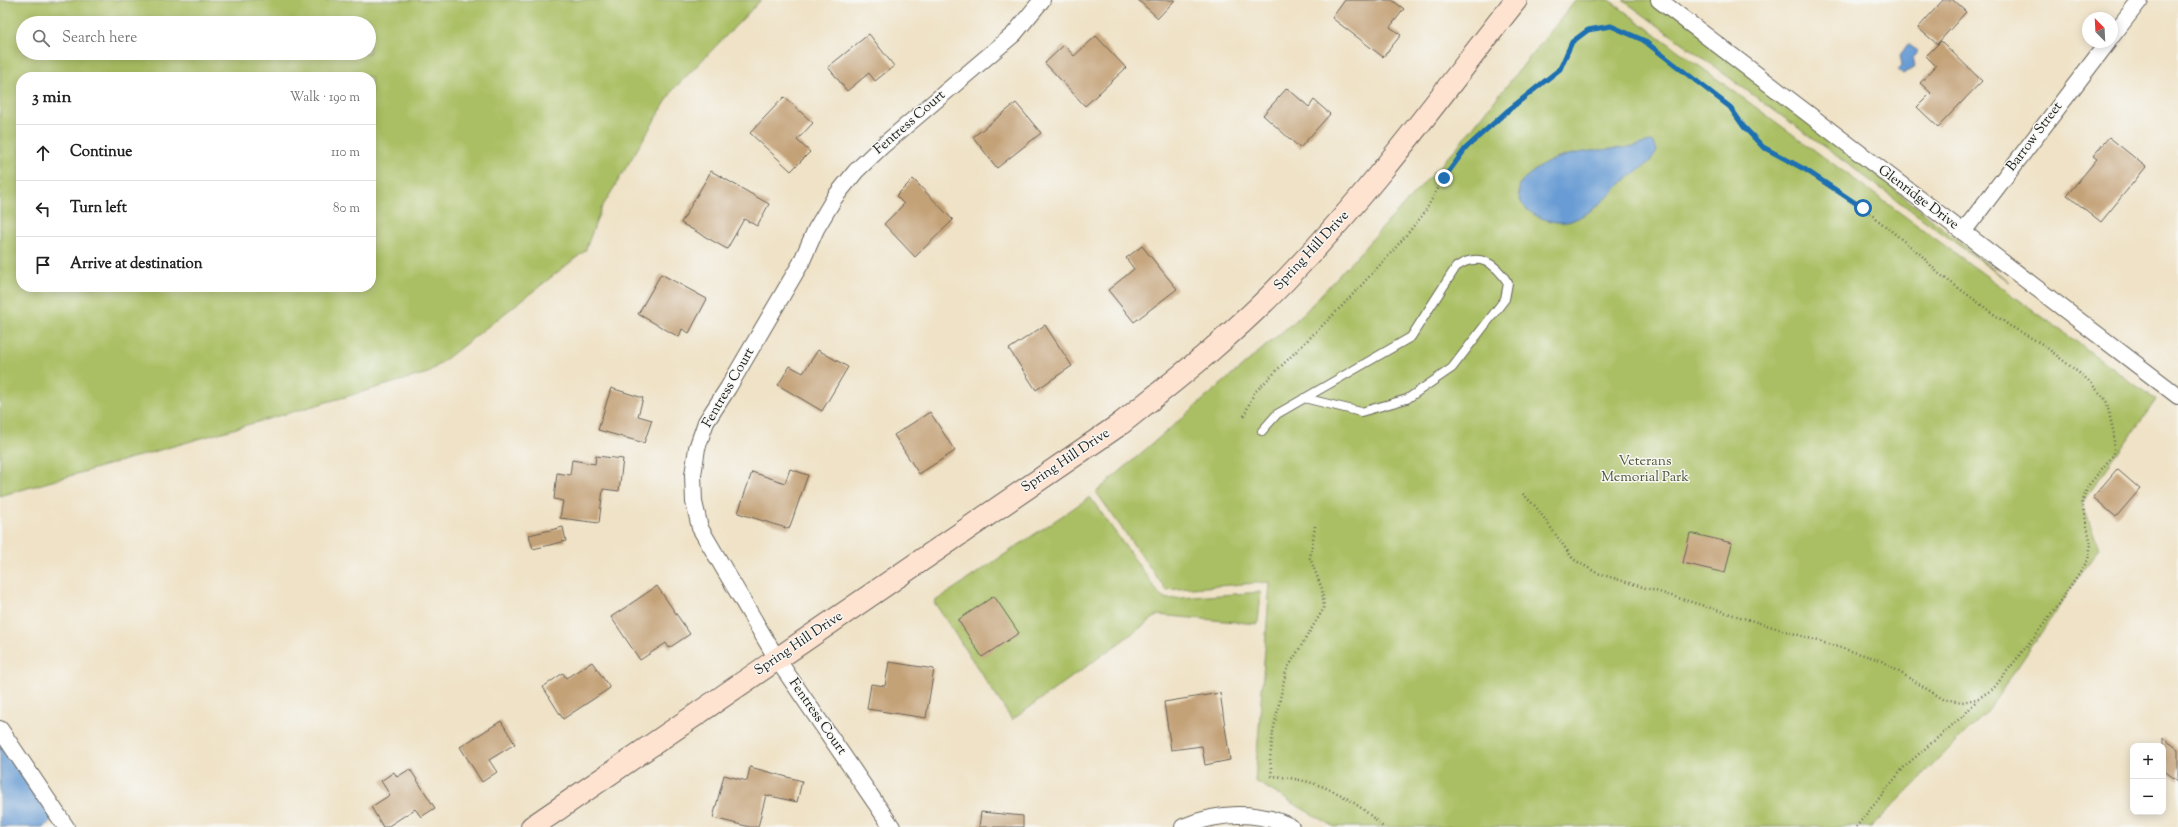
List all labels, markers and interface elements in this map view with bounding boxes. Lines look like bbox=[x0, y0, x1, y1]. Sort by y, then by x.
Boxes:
north arrow bbox=[2082, 12, 2118, 48]
search box bbox=[16, 16, 376, 60]
icon: search bbox=[30, 27, 52, 49]
text: Search here bbox=[62, 28, 137, 49]
text: 3 min bbox=[32, 86, 71, 110]
street label: Fentress Court bbox=[870, 86, 950, 160]
text: Walk · 190 m bbox=[290, 89, 360, 107]
street label: Barrow Street bbox=[2002, 98, 2068, 176]
icon: ahead bbox=[32, 142, 54, 164]
text: Continue bbox=[70, 142, 132, 163]
text: 110 m bbox=[331, 144, 360, 162]
street label: Glenridge Drive bbox=[1873, 161, 1963, 235]
route end bbox=[1435, 169, 1453, 187]
icon: left bbox=[32, 198, 54, 220]
text: Turn left bbox=[70, 198, 127, 219]
route start bbox=[1854, 199, 1872, 217]
text: 80 m bbox=[333, 200, 360, 218]
street label: Spring Hill Drive bbox=[1270, 207, 1354, 295]
icon: arrive bbox=[32, 254, 54, 276]
text: Arrive at destination bbox=[70, 254, 203, 275]
street label: Fentress Court bbox=[698, 344, 760, 432]
street label: Spring Hill Drive bbox=[1018, 424, 1114, 498]
park label: Veterans Memorial Park bbox=[1601, 452, 1689, 488]
street label: Spring Hill Drive bbox=[751, 607, 847, 681]
street label: Fentress Court bbox=[783, 675, 851, 760]
map controls bbox=[2130, 743, 2166, 815]
button: + bbox=[2130, 743, 2166, 779]
button: − bbox=[2130, 779, 2166, 815]

